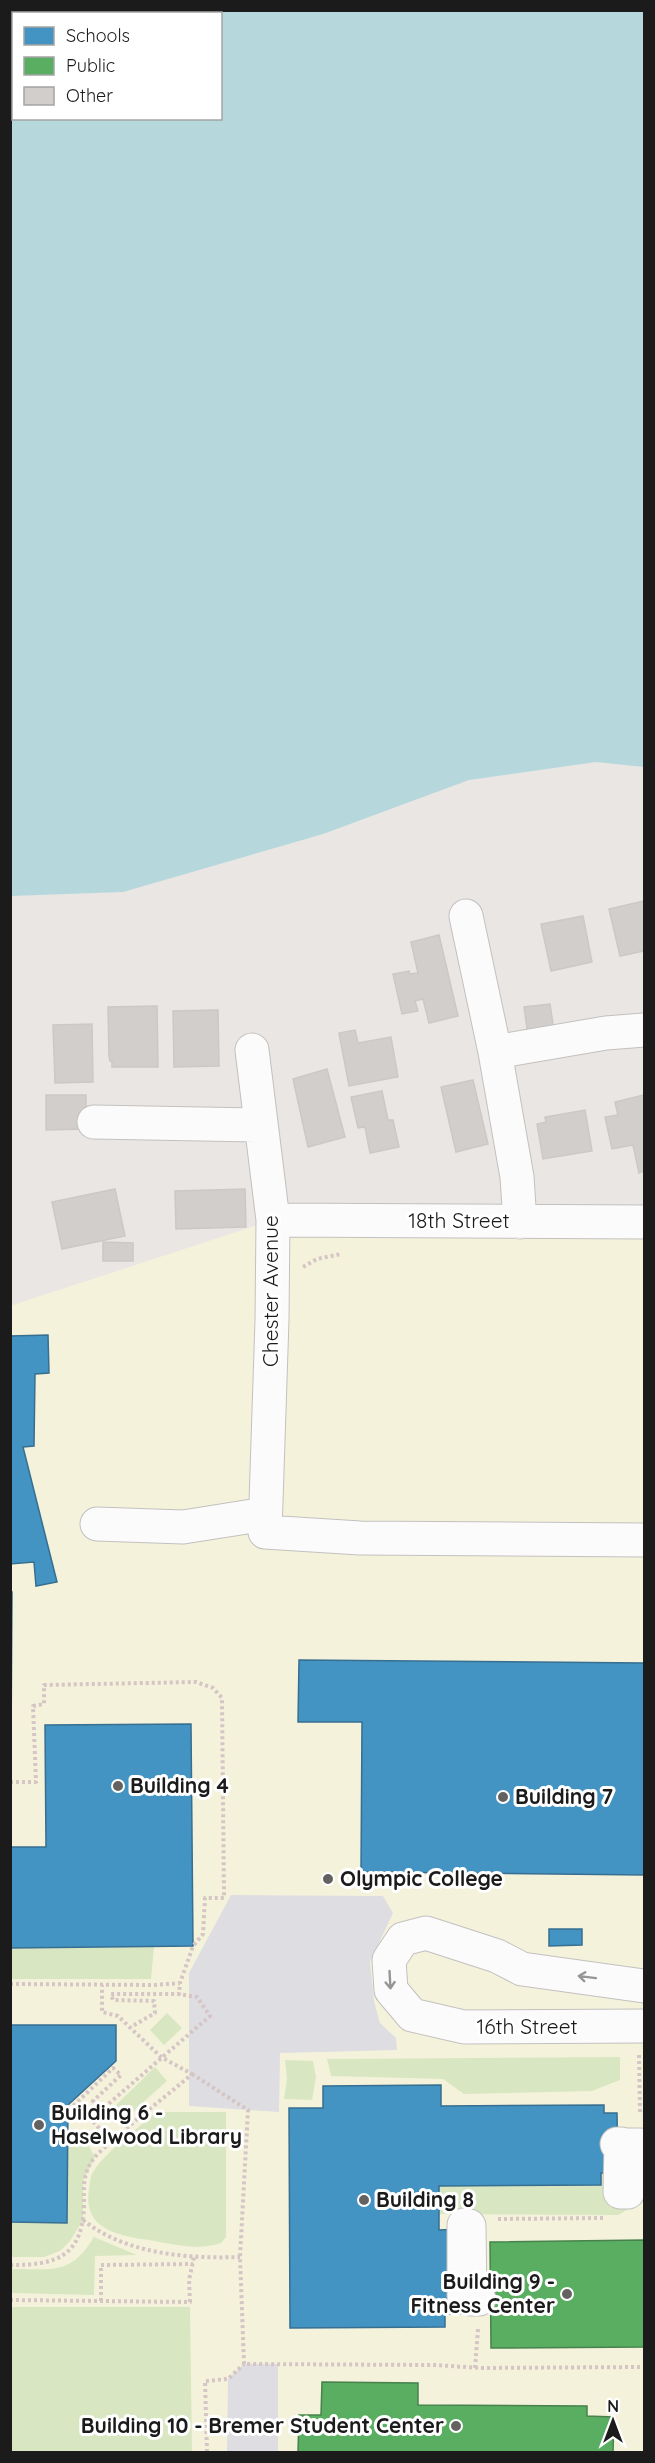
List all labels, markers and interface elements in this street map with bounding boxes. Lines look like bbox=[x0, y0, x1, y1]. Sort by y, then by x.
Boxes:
legend bbox=[12, 12, 222, 120]
text: Schools bbox=[66, 24, 130, 47]
text: Public bbox=[66, 54, 115, 77]
text: Other bbox=[66, 84, 113, 107]
street label: 18th Street bbox=[408, 1207, 510, 1233]
street label: Chester Avenue bbox=[257, 1215, 283, 1367]
place label: Building 4 bbox=[130, 1772, 229, 1798]
marker: Building 4 bbox=[111, 1779, 125, 1793]
place label: Building 7 bbox=[515, 1783, 613, 1809]
marker: Building 7 bbox=[496, 1790, 510, 1804]
place label: Olympic College bbox=[340, 1865, 503, 1891]
marker: Olympic College bbox=[321, 1872, 335, 1886]
one-way arrow bbox=[385, 1969, 396, 1989]
one-way arrow bbox=[577, 1971, 597, 1982]
street label: 16th Street bbox=[476, 2013, 578, 2039]
place label: Building 6 - Haselwood Library bbox=[51, 2099, 242, 2149]
marker: Building 6 - Haselwood Library bbox=[32, 2118, 46, 2132]
place label: Building 8 bbox=[376, 2186, 474, 2212]
marker: Building 8 bbox=[357, 2193, 371, 2207]
place label: Building 9 - Fitness Center bbox=[411, 2268, 555, 2318]
marker: Building 9 - Fitness Center bbox=[560, 2287, 574, 2301]
north arrow bbox=[583, 2391, 643, 2451]
text: N bbox=[607, 2396, 619, 2416]
place label: Building 10 - Bremer Student Center bbox=[81, 2412, 444, 2438]
marker: Building 10 - Bremer Student Center bbox=[449, 2419, 463, 2433]

